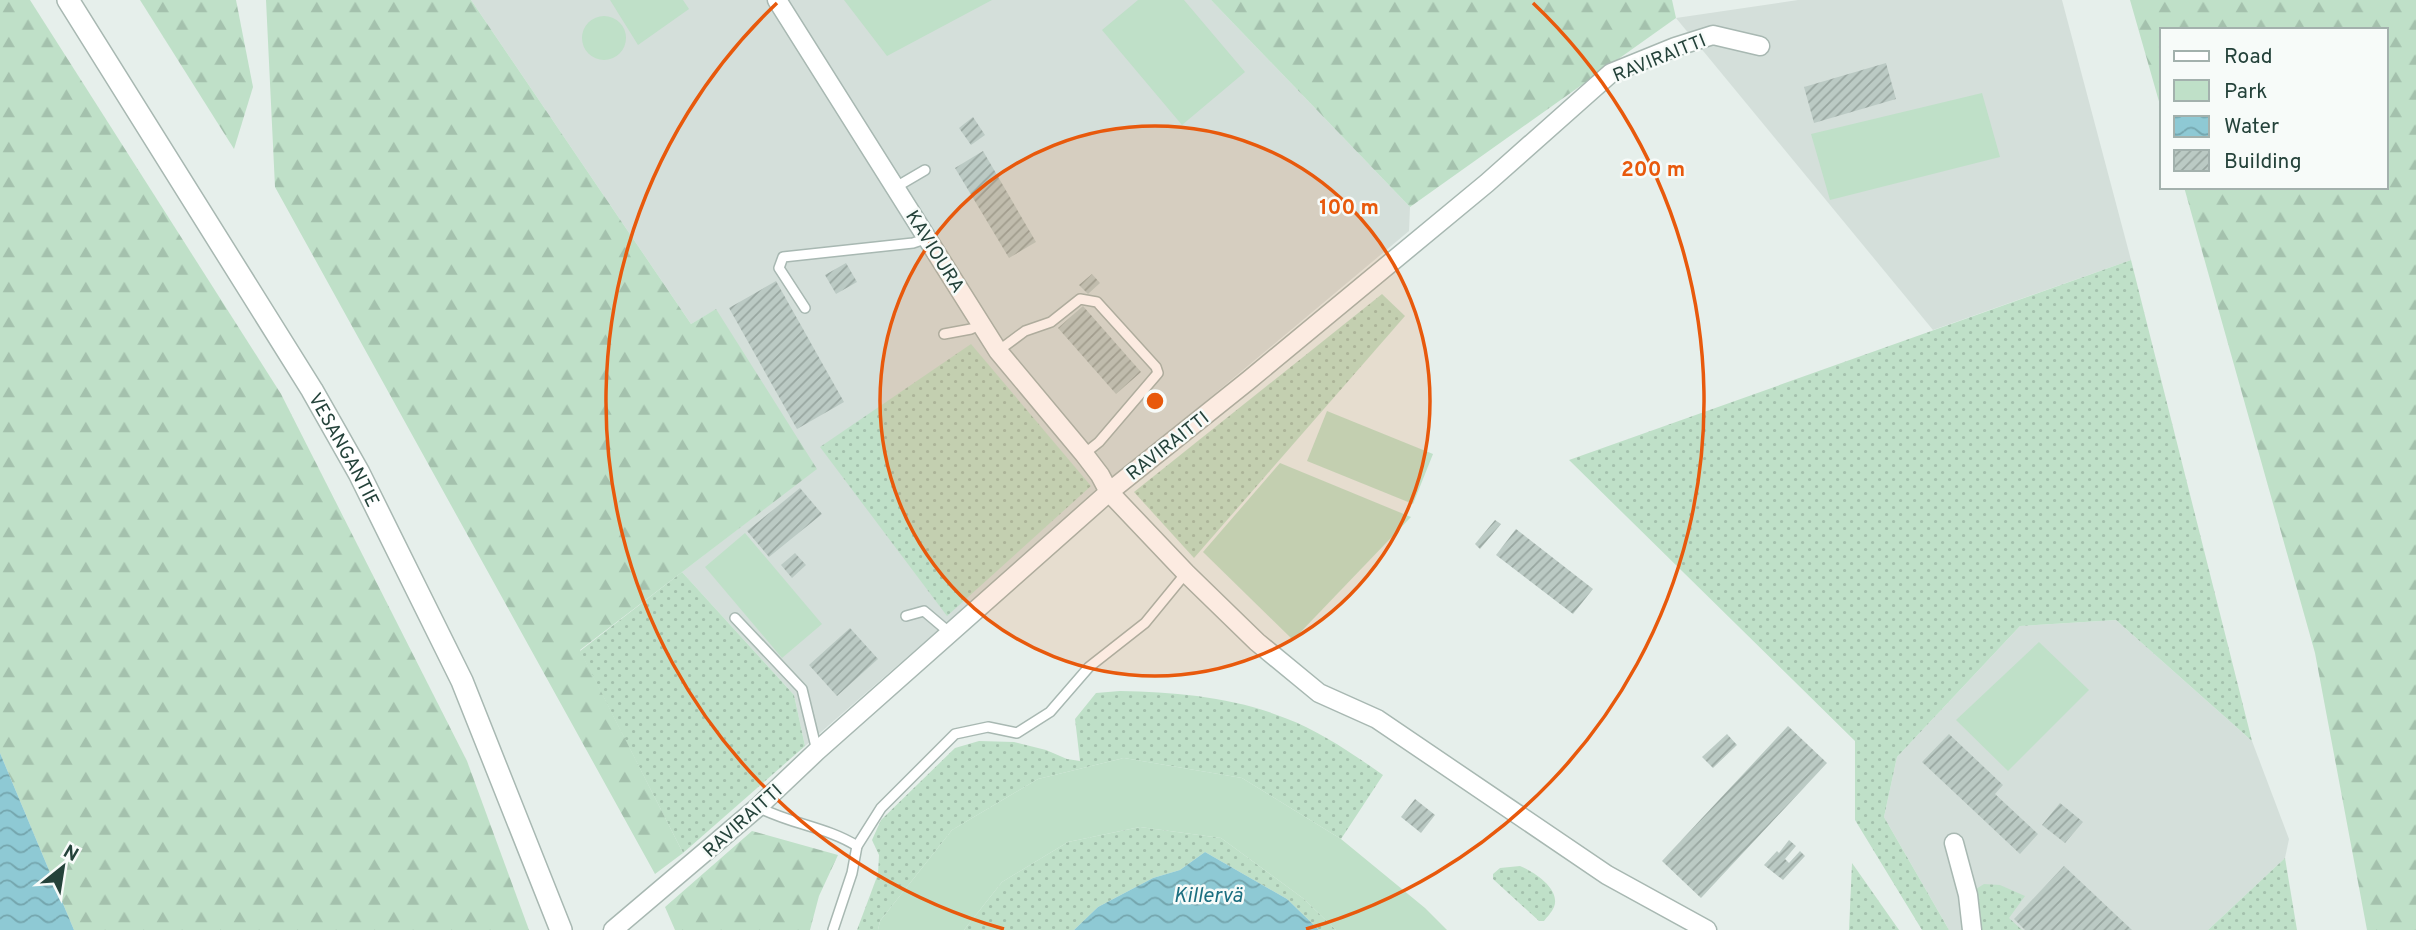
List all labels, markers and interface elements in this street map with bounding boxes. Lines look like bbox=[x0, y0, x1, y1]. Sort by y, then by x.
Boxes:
legend bbox=[2160, 28, 2388, 189]
street label: RAVIRAITTI bbox=[1610, 29, 1710, 88]
text: Road bbox=[2224, 44, 2273, 71]
text: Park bbox=[2224, 79, 2267, 106]
text: Water bbox=[2224, 114, 2279, 141]
text: Building bbox=[2224, 149, 2302, 176]
text: 200 m bbox=[1621, 157, 1685, 184]
text: 100 m bbox=[1319, 195, 1379, 222]
street label: KAVIOURA bbox=[899, 206, 969, 298]
street label: VESANGANTIE bbox=[302, 389, 384, 511]
centre of rings bbox=[1143, 389, 1167, 413]
street label: RAVIRAITTI bbox=[1122, 407, 1214, 486]
street label: RAVIRAITTI bbox=[699, 780, 788, 863]
north arrow bbox=[28, 832, 98, 902]
text: N bbox=[59, 840, 82, 868]
water label: Killervä bbox=[1173, 883, 1243, 910]

